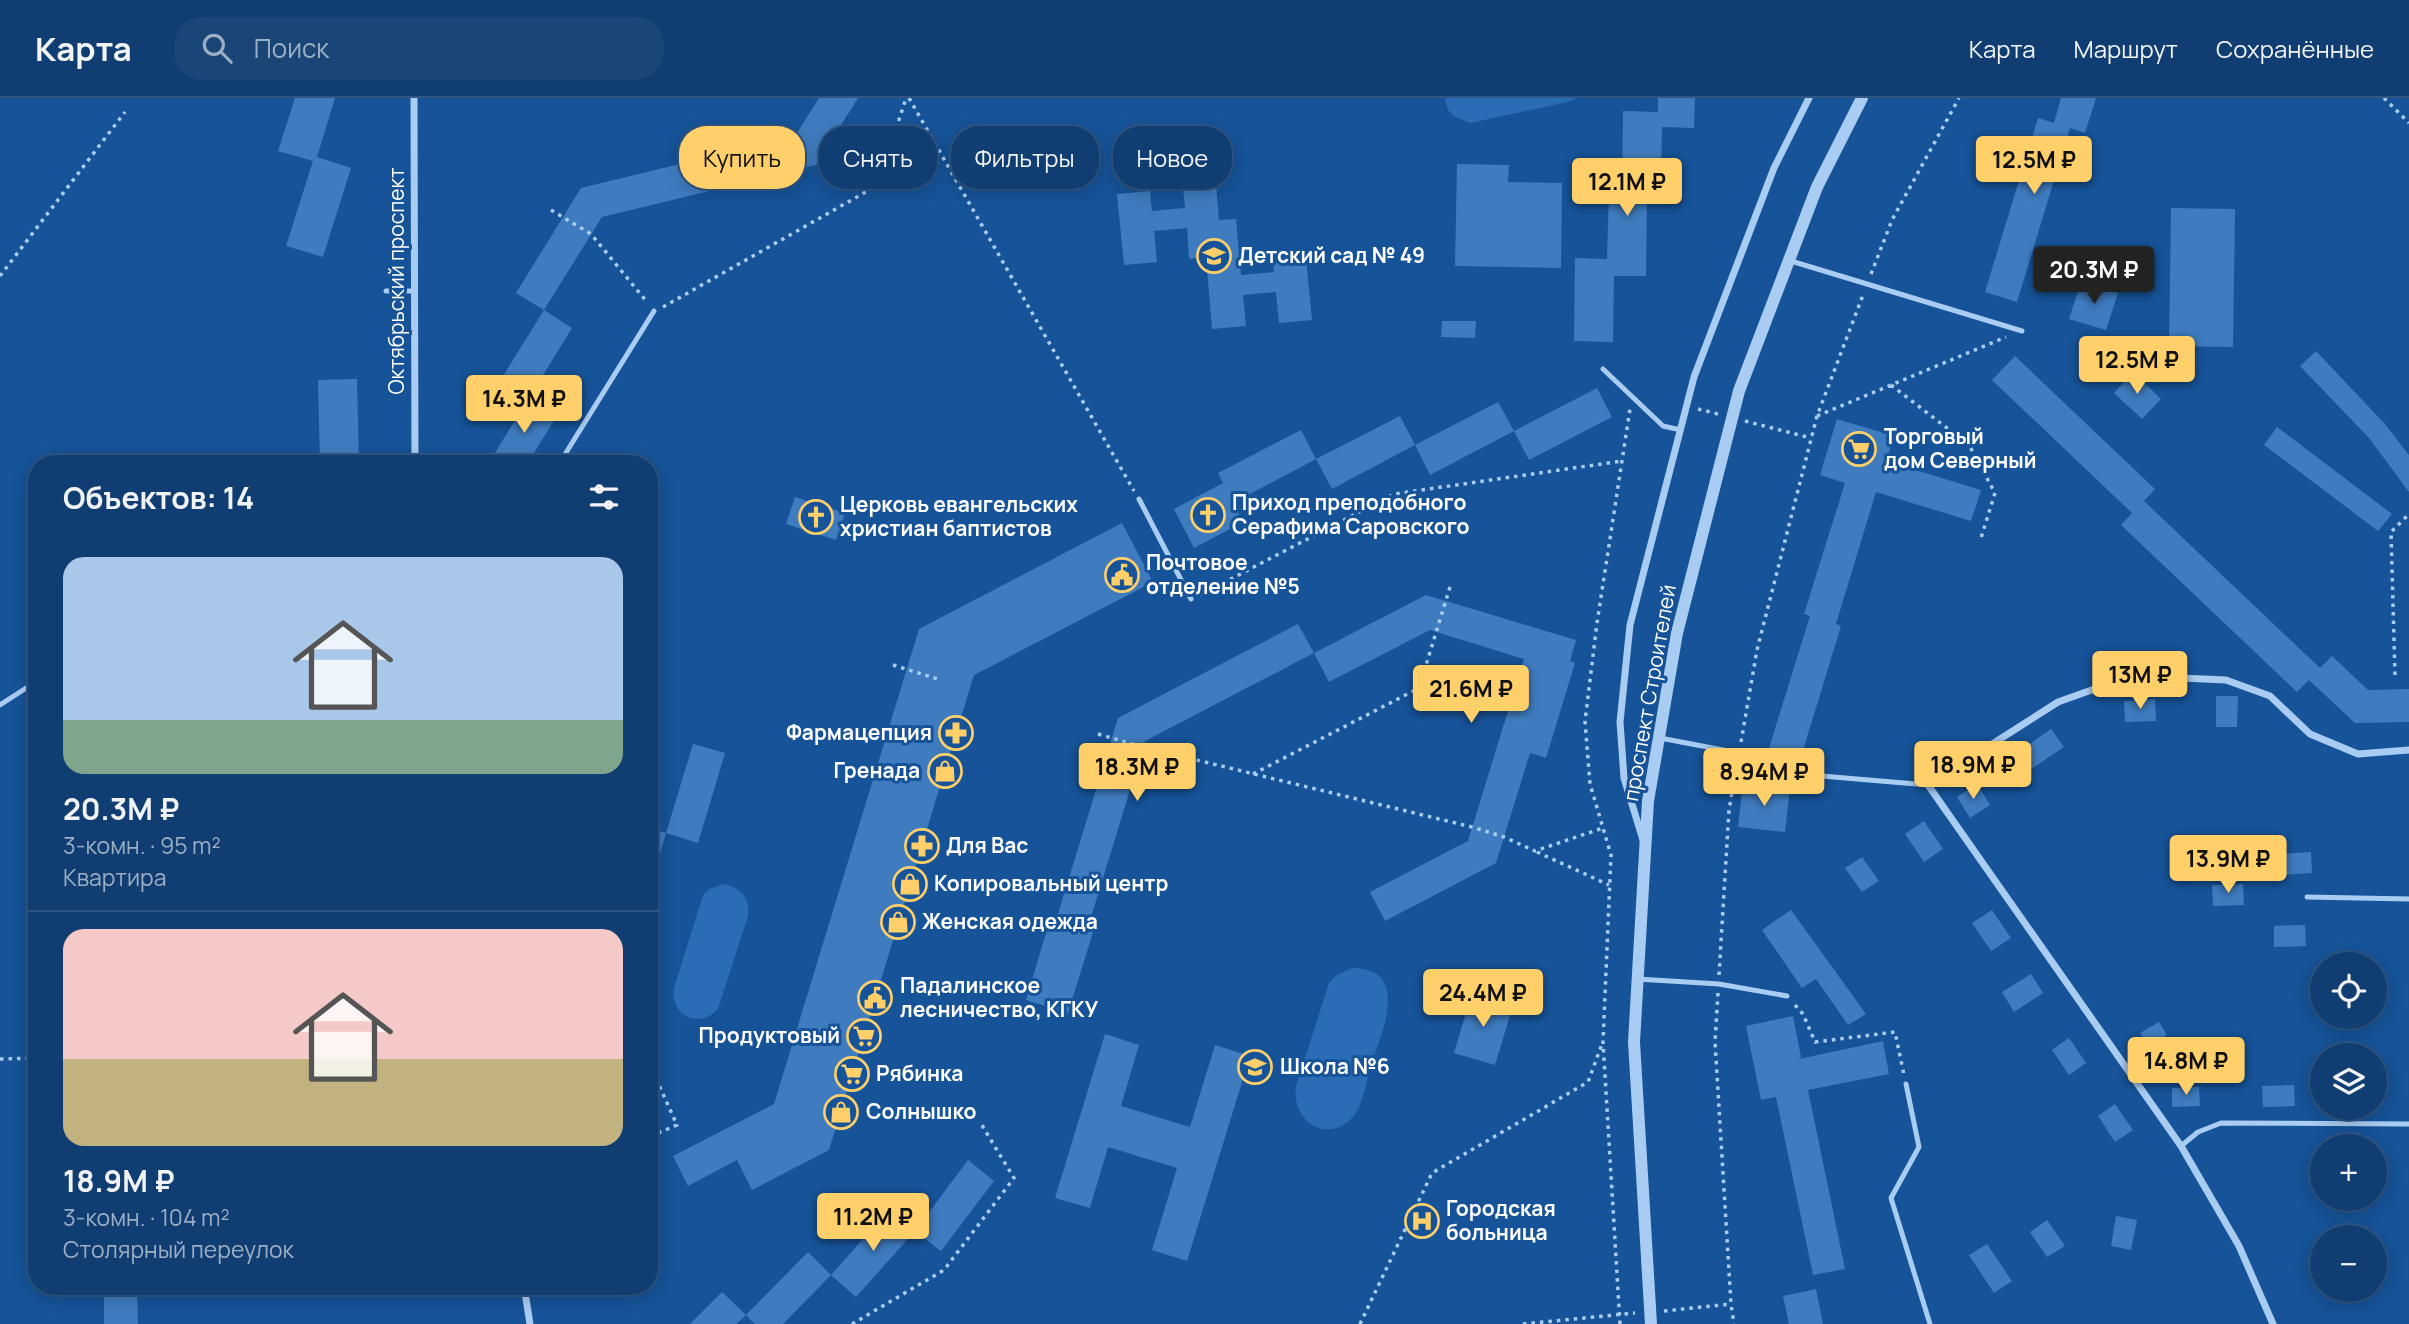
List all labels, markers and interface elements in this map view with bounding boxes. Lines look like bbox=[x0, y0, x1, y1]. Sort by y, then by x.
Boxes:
search box bbox=[174, 17, 664, 80]
text: Карта bbox=[35, 26, 132, 71]
icon: search bbox=[198, 29, 236, 67]
text: Поиск bbox=[254, 30, 329, 66]
text: Карта bbox=[1969, 32, 2036, 65]
text: Маршрут bbox=[2074, 32, 2178, 65]
text: Сохранённые bbox=[2216, 32, 2374, 65]
chip: Купить bbox=[679, 126, 805, 189]
chip: Снять bbox=[819, 126, 937, 189]
chip: Фильтры bbox=[951, 126, 1099, 189]
chip: Новое bbox=[1113, 126, 1232, 189]
pin: 12.5M ₽ bbox=[1969, 136, 2099, 196]
text: 12.5M ₽ bbox=[1992, 143, 2076, 175]
pin: 12.1M ₽ bbox=[1562, 158, 1692, 218]
text: 12.1M ₽ bbox=[1588, 165, 1666, 197]
street label: Октябрьский проспект bbox=[382, 167, 410, 395]
school or university icon: Детский сад № 49 bbox=[1195, 237, 1233, 275]
place label: Детский сад № 49 bbox=[1238, 241, 1425, 269]
pin: 20.3M ₽ bbox=[2029, 246, 2159, 306]
text: 20.3M ₽ bbox=[2049, 253, 2139, 285]
pin: 12.5M ₽ bbox=[2072, 336, 2202, 396]
text: 12.5M ₽ bbox=[2095, 343, 2179, 375]
pin: 14.3M ₽ bbox=[459, 376, 589, 435]
text: 14.3M ₽ bbox=[482, 382, 566, 414]
place label: Торговый дом Северный bbox=[1884, 422, 2037, 474]
supermarket icon: Торговый дом Северный bbox=[1840, 430, 1878, 468]
text: Объектов: 14 bbox=[63, 477, 254, 518]
icon: filters bbox=[585, 478, 623, 516]
place label: Приход преподобного Серафима Саровского bbox=[1232, 488, 1470, 540]
place label: Церковь евангельских христиан баптистов bbox=[840, 490, 1078, 542]
church icon: Приход преподобного Серафима Саровского bbox=[1189, 496, 1227, 534]
church icon: Церковь евангельских христиан баптистов bbox=[797, 498, 835, 536]
place label: Почтовое отделение №5 bbox=[1146, 548, 1300, 600]
public building icon: Почтовое отделение №5 bbox=[1103, 556, 1141, 594]
street label: проспект Строителей bbox=[1616, 582, 1682, 803]
icon: home bbox=[280, 602, 406, 728]
pin: 13M ₽ bbox=[2091, 652, 2189, 711]
text: 13M ₽ bbox=[2108, 658, 2172, 690]
pin: 21.6M ₽ bbox=[1406, 666, 1536, 725]
text: 21.6M ₽ bbox=[1429, 672, 1513, 704]
pharmacy icon: Фармацепция bbox=[937, 714, 975, 752]
place label: Фармацепция bbox=[786, 718, 932, 746]
pin: 18.9M ₽ bbox=[1908, 742, 2038, 801]
pin: 18.3M ₽ bbox=[1072, 744, 1202, 803]
pin: 8.94M ₽ bbox=[1699, 748, 1829, 808]
text: 18.9M ₽ bbox=[1930, 748, 2016, 780]
text: 18.3M ₽ bbox=[1095, 750, 1179, 782]
shop icon: Гренада bbox=[926, 752, 964, 790]
text: 8.94M ₽ bbox=[1719, 755, 1809, 787]
place label: Гренада bbox=[833, 756, 920, 784]
text: 20.3M ₽ bbox=[63, 788, 179, 829]
pharmacy icon: Для Вас bbox=[903, 827, 941, 865]
text: 3-комн. · 95 m² bbox=[63, 829, 221, 861]
place label: Для Вас bbox=[946, 831, 1028, 859]
pin: 13.9M ₽ bbox=[2163, 836, 2293, 895]
text: 13.9M ₽ bbox=[2186, 842, 2270, 874]
text: Квартира bbox=[63, 861, 167, 893]
shop icon: Копировальный центр bbox=[891, 865, 929, 903]
place label: Копировальный центр bbox=[934, 869, 1168, 897]
shop icon: Женская одежда bbox=[879, 903, 917, 941]
place label: Женская одежда bbox=[922, 907, 1098, 935]
map controls bbox=[2310, 952, 2387, 1302]
button: locate bbox=[2310, 952, 2387, 1029]
pin: 24.4M ₽ bbox=[1418, 970, 1548, 1029]
place label: Падалинское лесничество, КГКУ bbox=[900, 971, 1099, 1023]
icon: home bbox=[280, 974, 406, 1100]
text: 24.4M ₽ bbox=[1439, 976, 1527, 1008]
public building icon: Падалинское лесничество, КГКУ bbox=[856, 979, 894, 1017]
supermarket icon: Продуктовый bbox=[845, 1017, 883, 1055]
place label: Продуктовый bbox=[699, 1021, 840, 1049]
pin: 14.8M ₽ bbox=[2121, 1038, 2251, 1097]
button: layers bbox=[2310, 1043, 2387, 1120]
text: 14.8M ₽ bbox=[2144, 1044, 2228, 1076]
school or university icon: Школа №6 bbox=[1236, 1048, 1274, 1086]
place label: Школа №6 bbox=[1280, 1052, 1390, 1080]
supermarket icon: Рябинка bbox=[833, 1055, 871, 1093]
place label: Рябинка bbox=[876, 1059, 963, 1087]
shop icon: Солнышко bbox=[822, 1093, 860, 1131]
place label: Солнышко bbox=[866, 1097, 976, 1125]
button: + bbox=[2310, 1134, 2387, 1211]
text: 18.9M ₽ bbox=[63, 1160, 174, 1201]
pin: 11.2M ₽ bbox=[808, 1194, 938, 1253]
place label: Городская больница bbox=[1446, 1194, 1556, 1246]
text: 11.2M ₽ bbox=[833, 1200, 913, 1232]
text: 3-комн. · 104 m² bbox=[63, 1201, 230, 1233]
hospital icon: Городская больница bbox=[1403, 1202, 1441, 1240]
button: − bbox=[2310, 1225, 2387, 1302]
text: Столярный переулок bbox=[63, 1233, 294, 1265]

